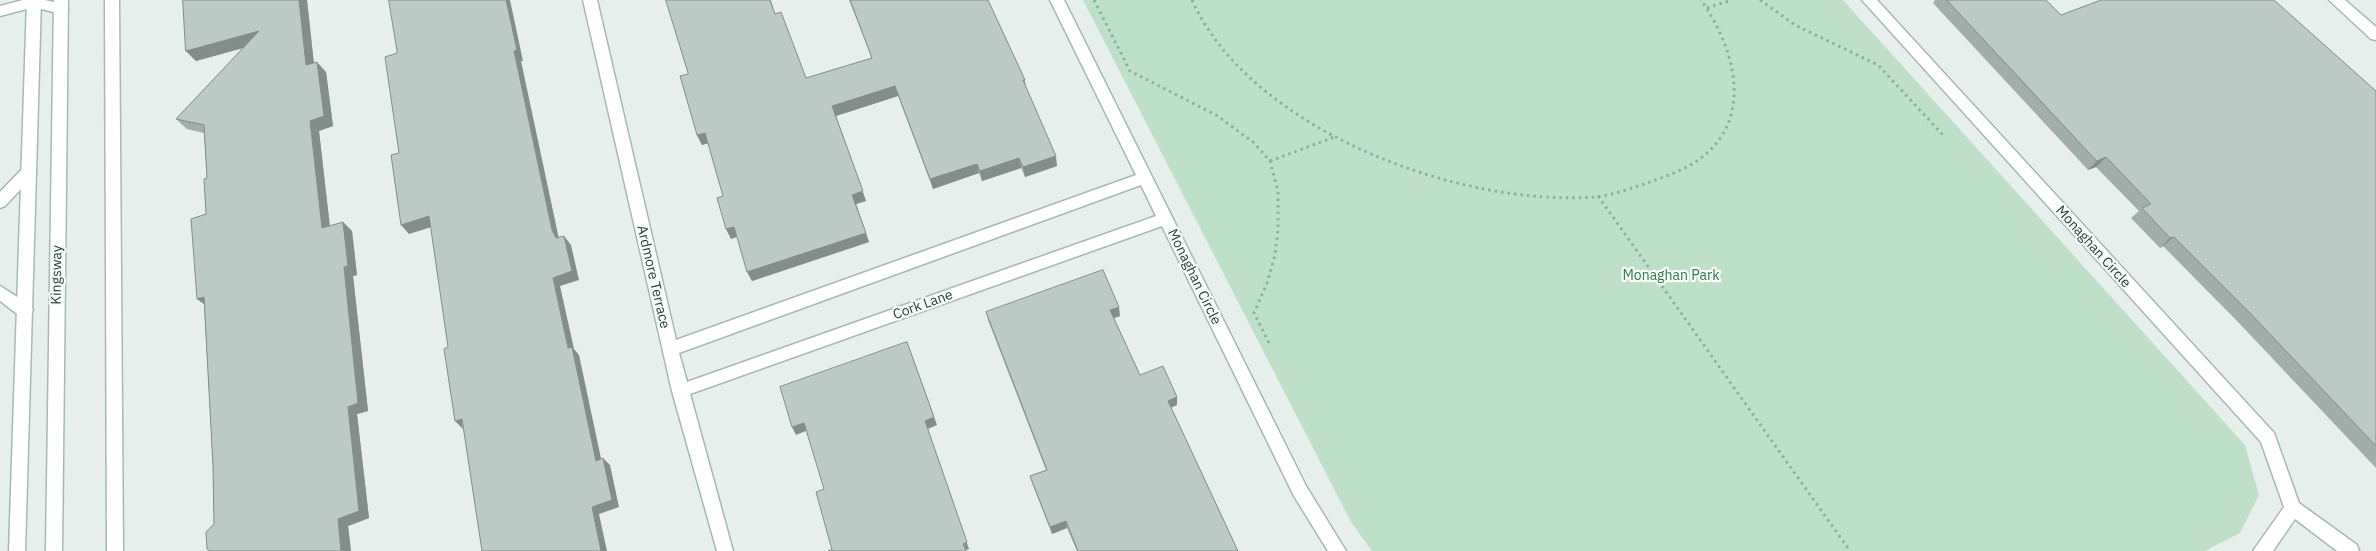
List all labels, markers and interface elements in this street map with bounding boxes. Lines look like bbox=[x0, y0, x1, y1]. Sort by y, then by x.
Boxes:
street label: Monaghan Circle bbox=[2052, 203, 2134, 291]
street label: Ardmore Terrace bbox=[633, 224, 673, 330]
street label: Monaghan Circle bbox=[1164, 226, 1224, 328]
street label: Kingsway bbox=[48, 245, 66, 305]
park label: Monaghan Park bbox=[1622, 268, 1720, 284]
street label: Cork Lane bbox=[891, 286, 955, 324]

